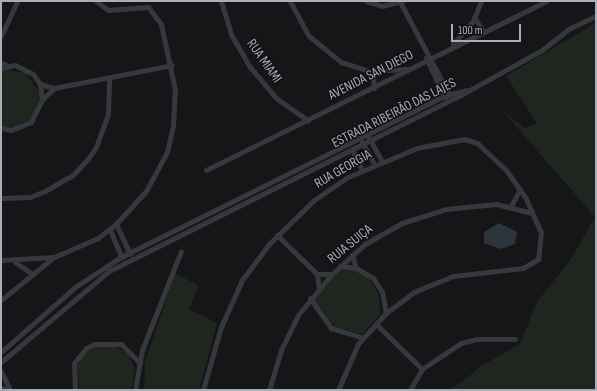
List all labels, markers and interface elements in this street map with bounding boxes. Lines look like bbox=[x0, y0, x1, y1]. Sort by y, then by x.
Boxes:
scale bar bbox=[453, 16, 523, 42]
text: 100 m bbox=[458, 23, 483, 38]
street label: RUA MIAMI bbox=[243, 36, 285, 86]
street label: AVENIDA SAN DIEGO bbox=[326, 46, 416, 104]
street label: ESTRADA RIBEIRÃO DAS LAJES bbox=[329, 74, 459, 152]
street label: RUA GEORGIA bbox=[311, 146, 375, 192]
street label: RUIA SUIÇA bbox=[324, 221, 376, 267]

